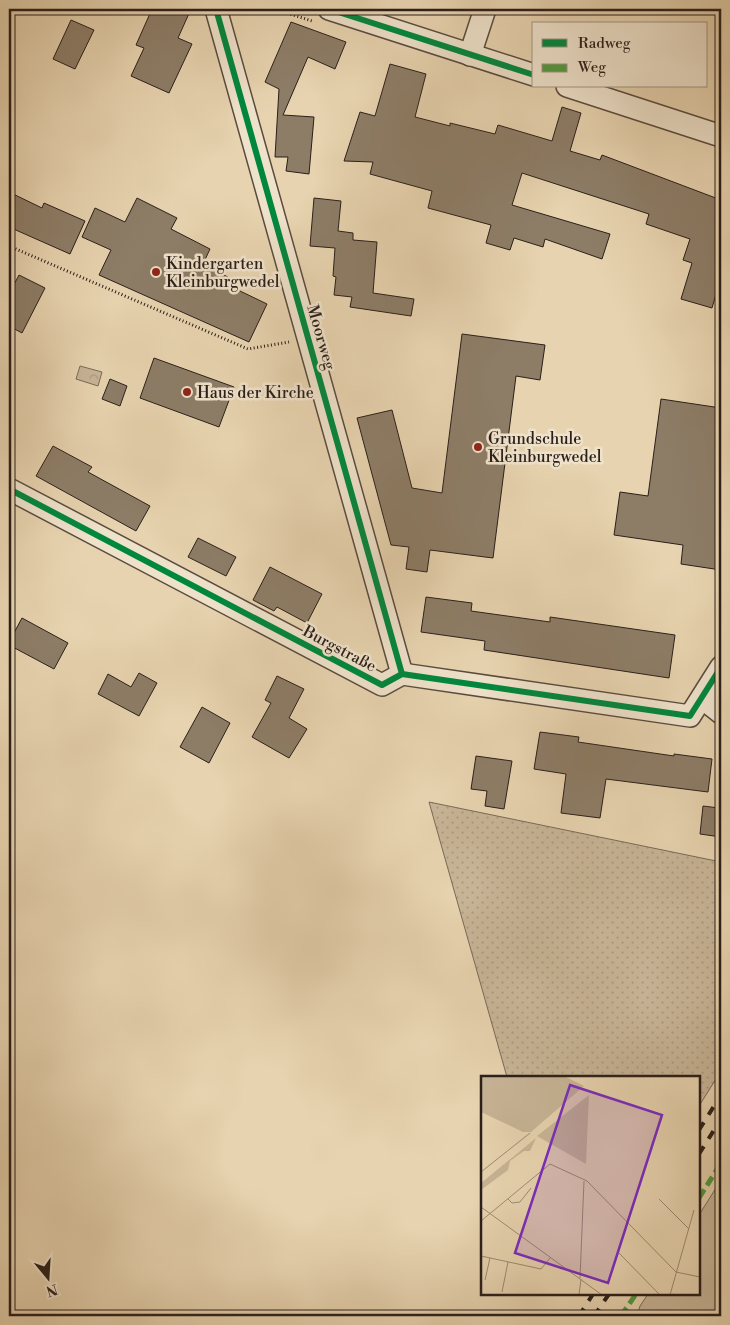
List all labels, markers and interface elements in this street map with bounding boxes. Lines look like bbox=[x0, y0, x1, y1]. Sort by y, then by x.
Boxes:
legend bbox=[532, 22, 708, 88]
text: Radweg bbox=[578, 34, 631, 53]
text: Weg bbox=[577, 58, 606, 77]
place label: Kindergarten Kleinburgwedel bbox=[166, 254, 280, 292]
marker: Kindergarten Kleinburgwedel bbox=[150, 266, 162, 278]
street label: Moorweg bbox=[302, 302, 340, 373]
place label: Haus der Kirche bbox=[197, 383, 314, 403]
marker: Haus der Kirche bbox=[181, 386, 193, 398]
place label: Grundschule Kleinburgwedel bbox=[488, 429, 602, 467]
marker: Grundschule Kleinburgwedel bbox=[472, 441, 484, 453]
street label: Burgstraße bbox=[299, 621, 380, 677]
inset map bbox=[481, 1076, 700, 1295]
north arrow bbox=[22, 1252, 72, 1302]
text: N bbox=[44, 1279, 60, 1300]

